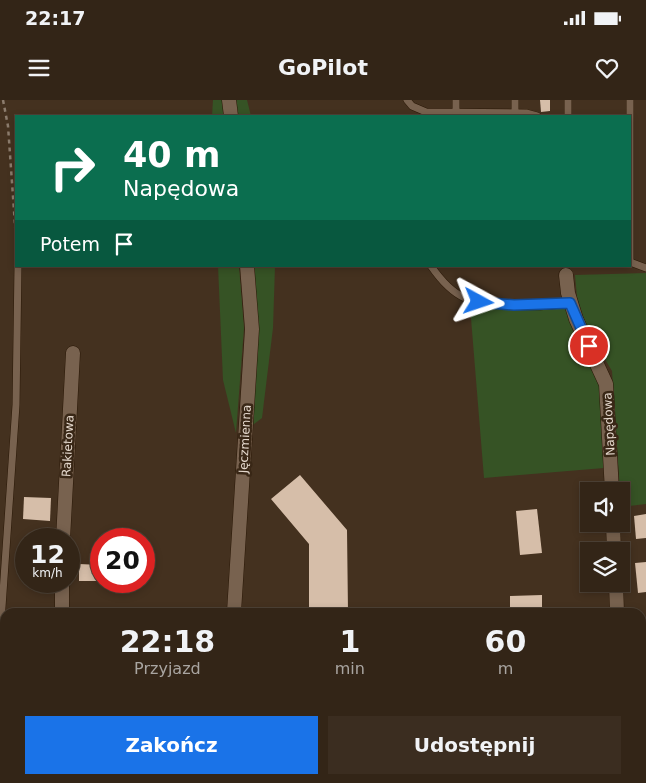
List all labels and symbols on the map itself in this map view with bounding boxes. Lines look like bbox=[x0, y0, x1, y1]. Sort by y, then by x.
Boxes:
position arrow bbox=[452, 275, 504, 327]
pin bbox=[568, 325, 610, 367]
street label: Napędowa bbox=[600, 392, 618, 456]
street label: Jęczmienna bbox=[236, 404, 254, 475]
street label: Rakietowa bbox=[59, 415, 77, 477]
speed limit sign: 20 bbox=[90, 528, 155, 593]

